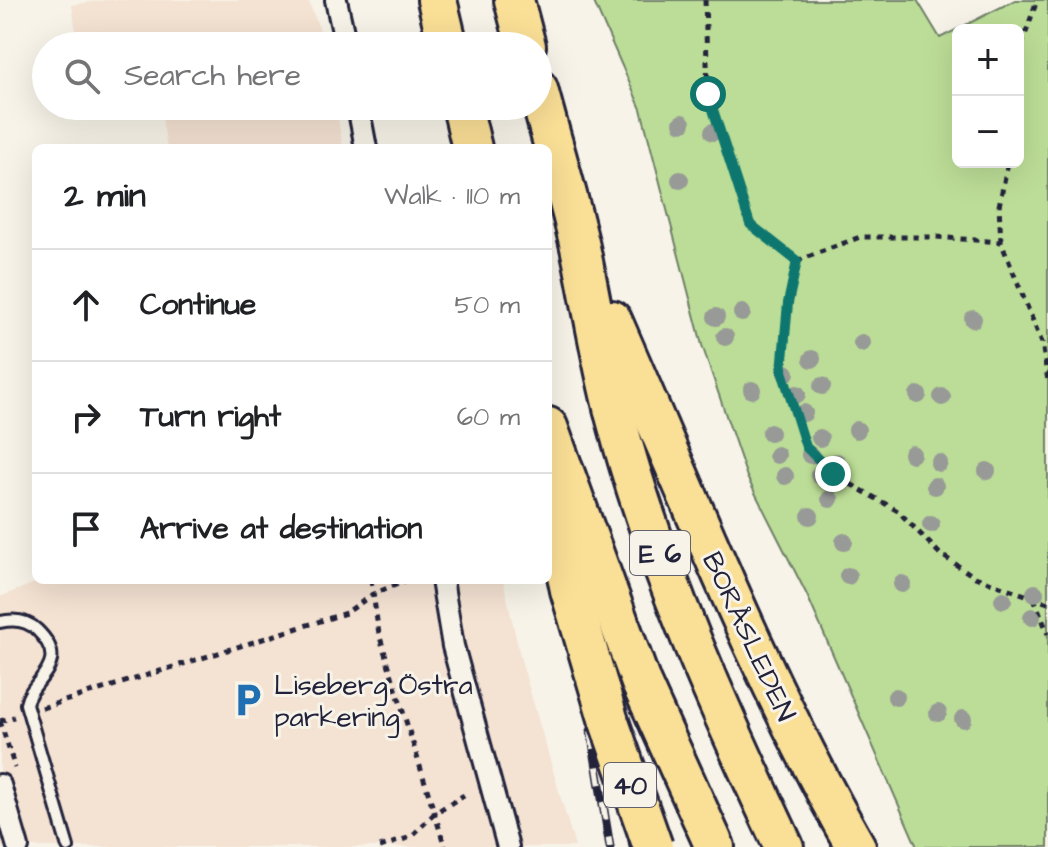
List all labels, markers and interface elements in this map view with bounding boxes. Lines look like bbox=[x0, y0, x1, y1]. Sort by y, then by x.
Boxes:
map controls bbox=[952, 24, 1024, 168]
button: + bbox=[952, 24, 1024, 96]
search box bbox=[32, 32, 552, 120]
icon: search bbox=[60, 54, 104, 98]
text: Search here bbox=[124, 55, 301, 97]
route start bbox=[690, 76, 726, 112]
button: − bbox=[952, 96, 1024, 168]
text: 2 min bbox=[64, 172, 146, 220]
text: Walk · 110 m bbox=[384, 178, 520, 214]
icon: ahead bbox=[64, 283, 108, 327]
text: Continue bbox=[140, 284, 256, 326]
text: 50 m bbox=[455, 287, 520, 323]
icon: right bbox=[64, 395, 108, 439]
text: Turn right bbox=[140, 396, 281, 438]
text: 60 m bbox=[457, 399, 520, 435]
route end bbox=[815, 456, 851, 492]
icon: arrive bbox=[64, 507, 108, 551]
text: Arrive at destination bbox=[140, 508, 422, 550]
road number: E 6 bbox=[630, 531, 690, 575]
street label: BORÅSLEDEN bbox=[692, 546, 805, 728]
place label: Liseberg Östra parkering bbox=[274, 666, 473, 738]
parking icon: Liseberg Östra parkering bbox=[229, 681, 267, 719]
road number: 40 bbox=[604, 763, 656, 807]

